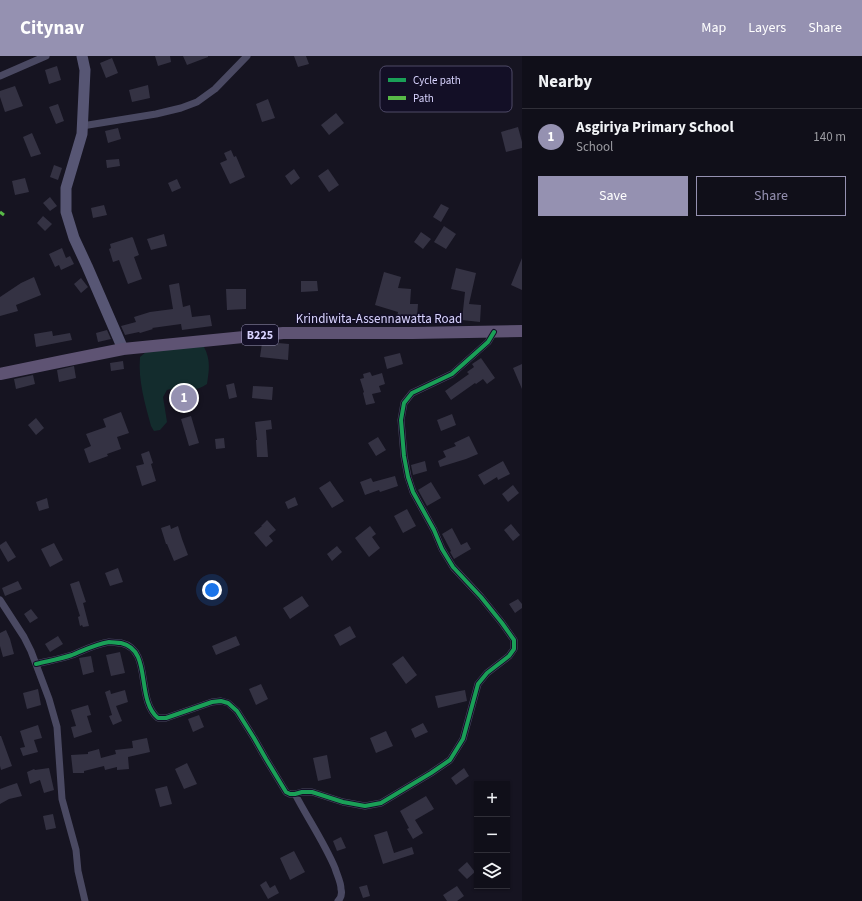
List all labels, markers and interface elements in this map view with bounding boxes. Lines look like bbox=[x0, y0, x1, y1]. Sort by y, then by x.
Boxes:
text: Citynav bbox=[20, 15, 84, 42]
text: Map bbox=[701, 18, 726, 38]
text: Layers bbox=[748, 18, 786, 38]
text: Share bbox=[808, 18, 842, 38]
legend bbox=[380, 66, 512, 112]
text: Nearby bbox=[538, 70, 592, 94]
text: Cycle path bbox=[413, 73, 461, 88]
text: Path bbox=[413, 91, 434, 106]
text: Asgiriya Primary School bbox=[576, 117, 734, 138]
text: 1 bbox=[548, 128, 554, 146]
text: 140 m bbox=[813, 128, 846, 146]
text: School bbox=[576, 138, 613, 156]
button: Save bbox=[538, 176, 688, 216]
button: Share bbox=[696, 176, 846, 216]
street label: Krindiwita-Assennawatta Road bbox=[296, 310, 462, 328]
road number: B225 bbox=[242, 325, 278, 345]
pin: 1 bbox=[171, 383, 197, 413]
your location bbox=[202, 580, 222, 600]
map controls bbox=[474, 781, 510, 889]
button: + bbox=[474, 781, 510, 817]
button: − bbox=[474, 817, 510, 853]
button: layers bbox=[474, 853, 510, 889]

